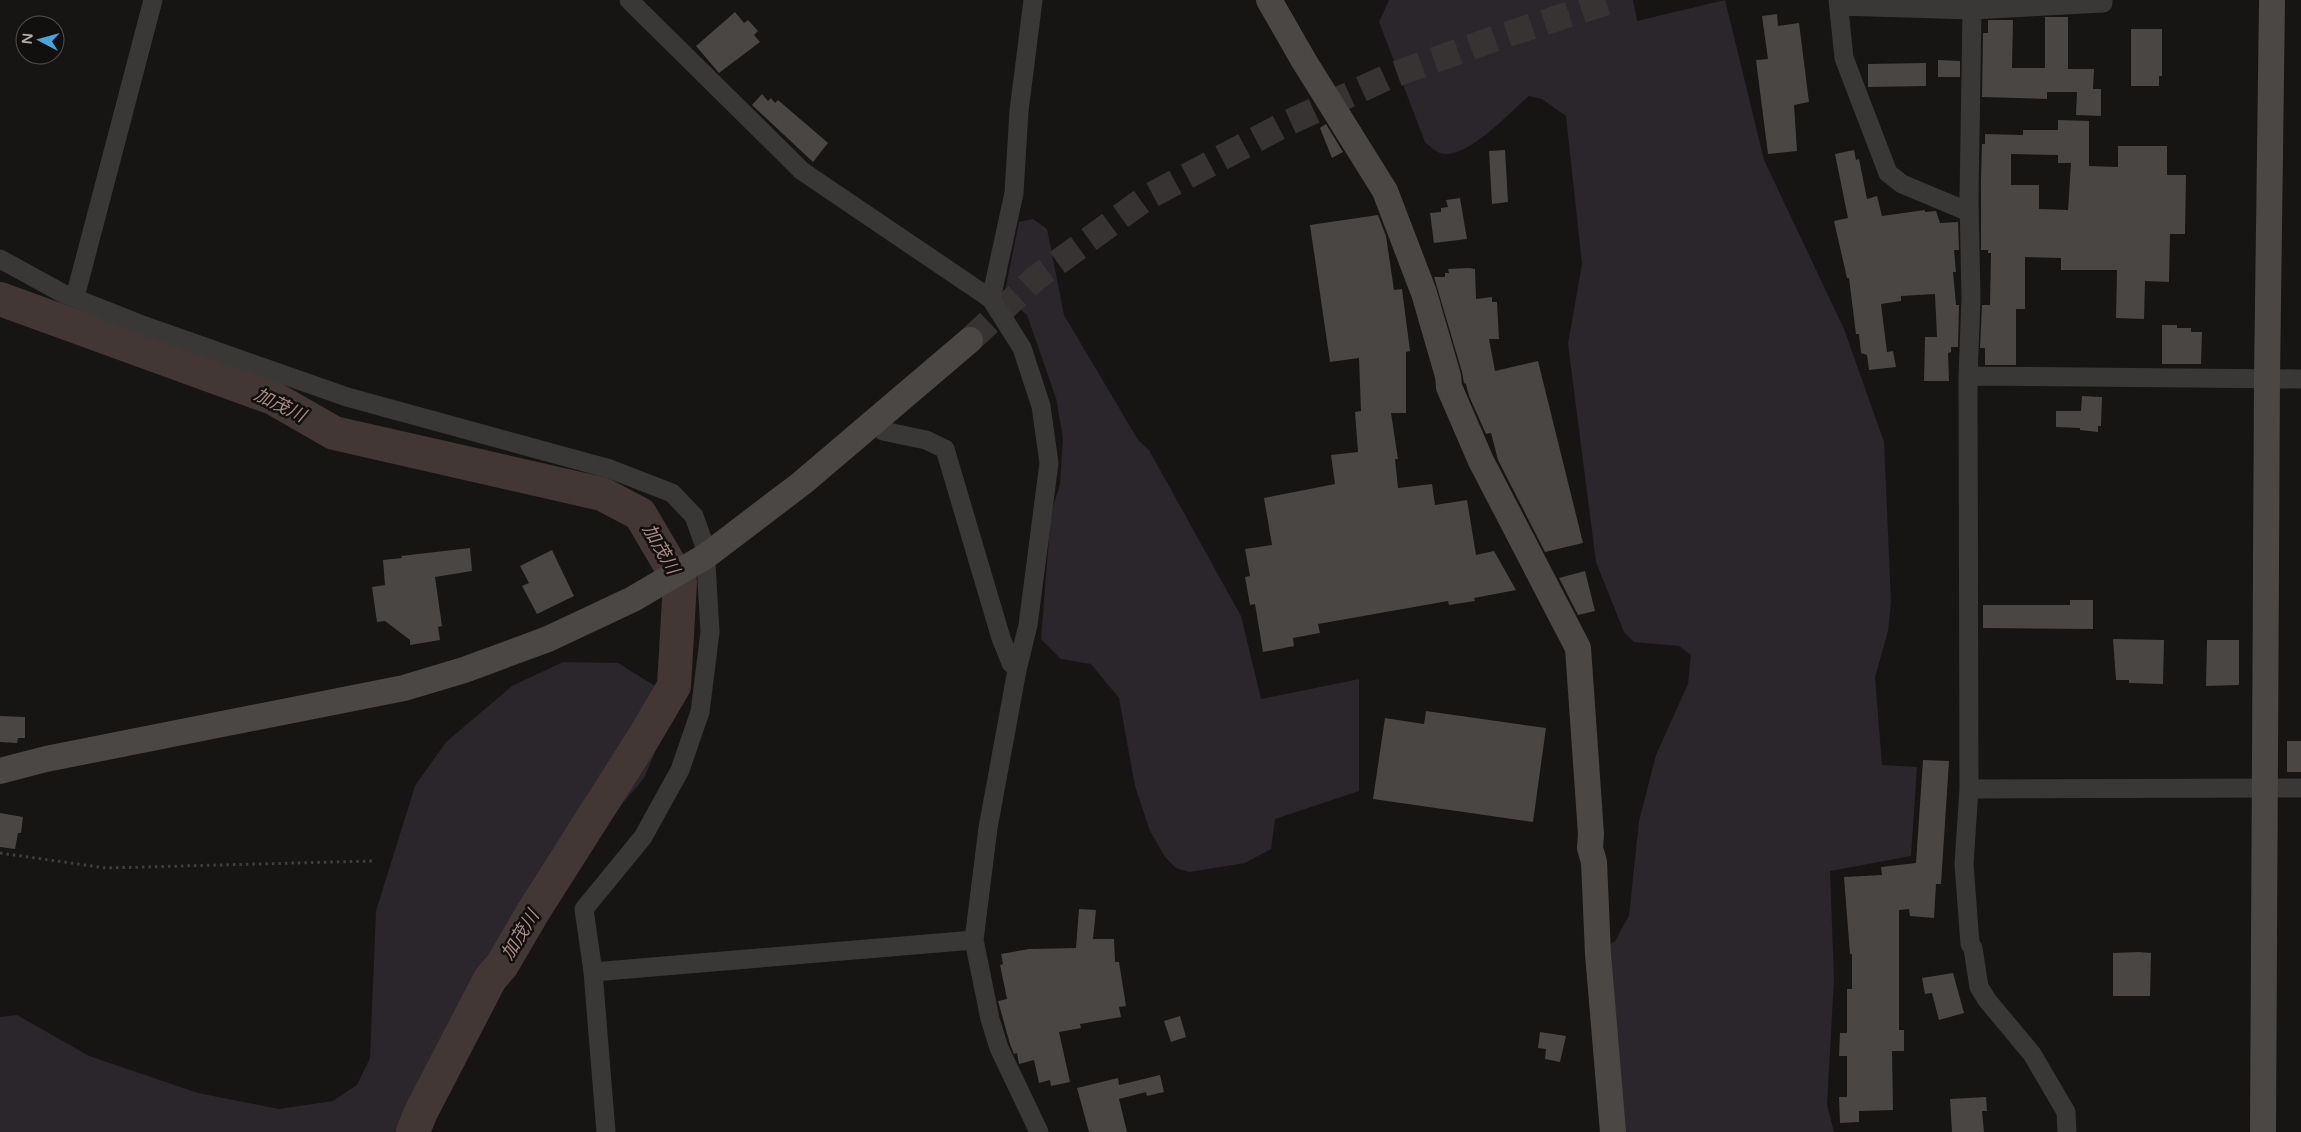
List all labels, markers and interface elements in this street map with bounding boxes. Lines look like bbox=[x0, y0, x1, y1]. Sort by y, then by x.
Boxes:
north arrow bbox=[15, 15, 65, 65]
text: N bbox=[19, 32, 37, 45]
water label: 加茂川 bbox=[251, 383, 311, 428]
water label: 加茂川 bbox=[638, 520, 685, 580]
water label: 加茂川 bbox=[496, 905, 545, 964]

